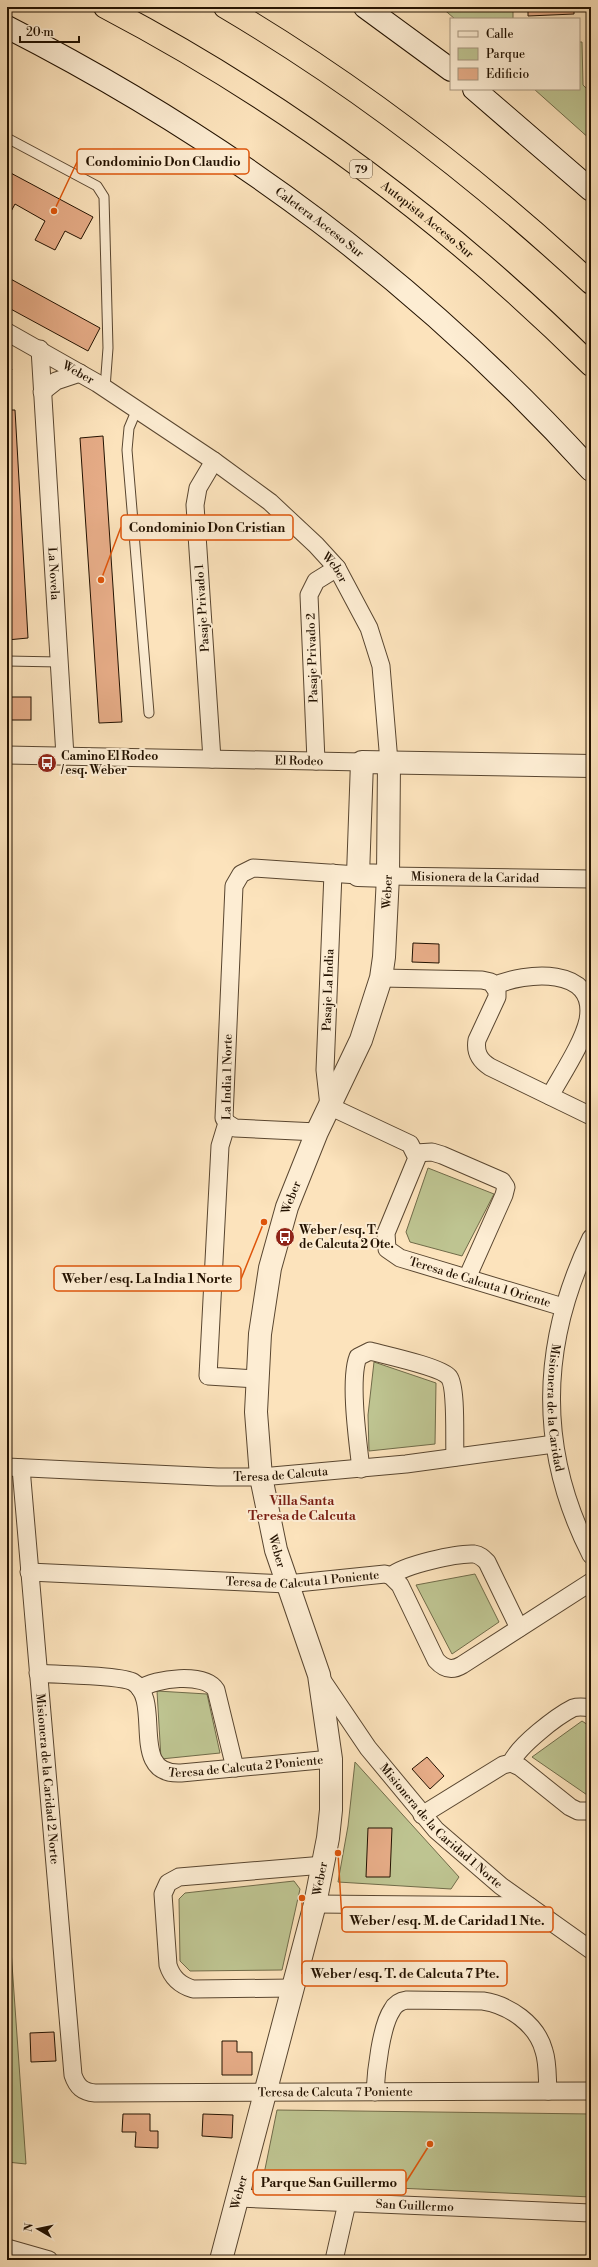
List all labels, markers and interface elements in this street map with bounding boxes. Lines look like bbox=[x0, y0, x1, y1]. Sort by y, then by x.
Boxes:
scale bar bbox=[20, 18, 79, 44]
legend bbox=[450, 18, 580, 90]
text: 20 m bbox=[26, 25, 54, 40]
text: Calle bbox=[486, 27, 513, 42]
text: Parque bbox=[486, 47, 525, 62]
text: Edificio bbox=[486, 67, 529, 82]
callout: Condominio Don Claudio bbox=[77, 149, 249, 174]
text: Condominio Don Claudio bbox=[85, 154, 241, 170]
road number: 79 bbox=[350, 160, 372, 178]
street label: Autopista Acceso Sur bbox=[377, 178, 477, 262]
street label: Caletera Acceso Sur bbox=[272, 184, 367, 261]
street label: Weber bbox=[59, 357, 97, 388]
callout: Condominio Don Cristian bbox=[121, 515, 293, 540]
text: Condominio Don Cristian bbox=[129, 520, 285, 536]
street label: La Novela bbox=[44, 547, 62, 602]
street label: Weber bbox=[318, 549, 350, 585]
street label: Pasaje Privado 1 bbox=[192, 563, 213, 652]
street label: Pasaje Privado 2 bbox=[303, 613, 322, 703]
place label: Camino El Rodeo / esq. Weber bbox=[60, 749, 158, 778]
bus stop icon: Camino El Rodeo / esq. Weber bbox=[36, 752, 58, 774]
street label: El Rodeo bbox=[274, 753, 324, 769]
street label: Misionera de la Caridad bbox=[411, 869, 539, 886]
street label: Weber bbox=[379, 874, 396, 910]
street label: Pasaje La India bbox=[320, 948, 337, 1031]
street label: La India 1 Norte bbox=[219, 1034, 236, 1120]
street label: Weber bbox=[278, 1179, 305, 1217]
place label: Weber / esq. T. de Calcuta 2 Ote. bbox=[298, 1223, 394, 1252]
bus stop icon: Weber / esq. T. de Calcuta 2 Ote. bbox=[274, 1226, 296, 1248]
street label: Teresa de Calcuta 1 Oriente bbox=[407, 1254, 553, 1311]
callout: Weber / esq. La India 1 Norte bbox=[54, 1266, 241, 1291]
text: Weber / esq. La India 1 Norte bbox=[61, 1271, 232, 1287]
street label: Misionera de la Caridad bbox=[544, 1343, 567, 1473]
street label: Teresa de Calcuta bbox=[233, 1464, 330, 1485]
district label: Villa Santa Teresa de Calcuta bbox=[248, 1493, 357, 1524]
street label: Weber bbox=[264, 1532, 288, 1570]
street label: Teresa de Calcuta 1 Poniente bbox=[225, 1568, 380, 1592]
street label: Misionera de la Caridad 2 Norte bbox=[32, 1693, 62, 1865]
street label: Teresa de Calcuta 2 Poniente bbox=[167, 1753, 324, 1781]
street label: Misionera de la Caridad 1 Norte bbox=[376, 1761, 506, 1892]
street label: Weber bbox=[310, 1861, 331, 1898]
callout: Weber / esq. M. de Caridad 1 Nte. bbox=[342, 1907, 553, 1932]
text: Weber / esq. M. de Caridad 1 Nte. bbox=[348, 1913, 545, 1929]
callout: Weber / esq. T. de Calcuta 7 Pte. bbox=[302, 1961, 507, 1986]
text: Weber / esq. T. de Calcuta 7 Pte. bbox=[310, 1966, 499, 1982]
street label: Teresa de Calcuta 7 Poniente bbox=[258, 2085, 413, 2100]
callout: Parque San Guillermo bbox=[253, 2170, 406, 2195]
street label: Weber bbox=[227, 2174, 251, 2212]
text: Parque San Guillermo bbox=[261, 2175, 398, 2191]
street label: San Guillermo bbox=[375, 2197, 454, 2215]
north arrow bbox=[18, 2209, 58, 2249]
text: N bbox=[22, 2222, 37, 2233]

